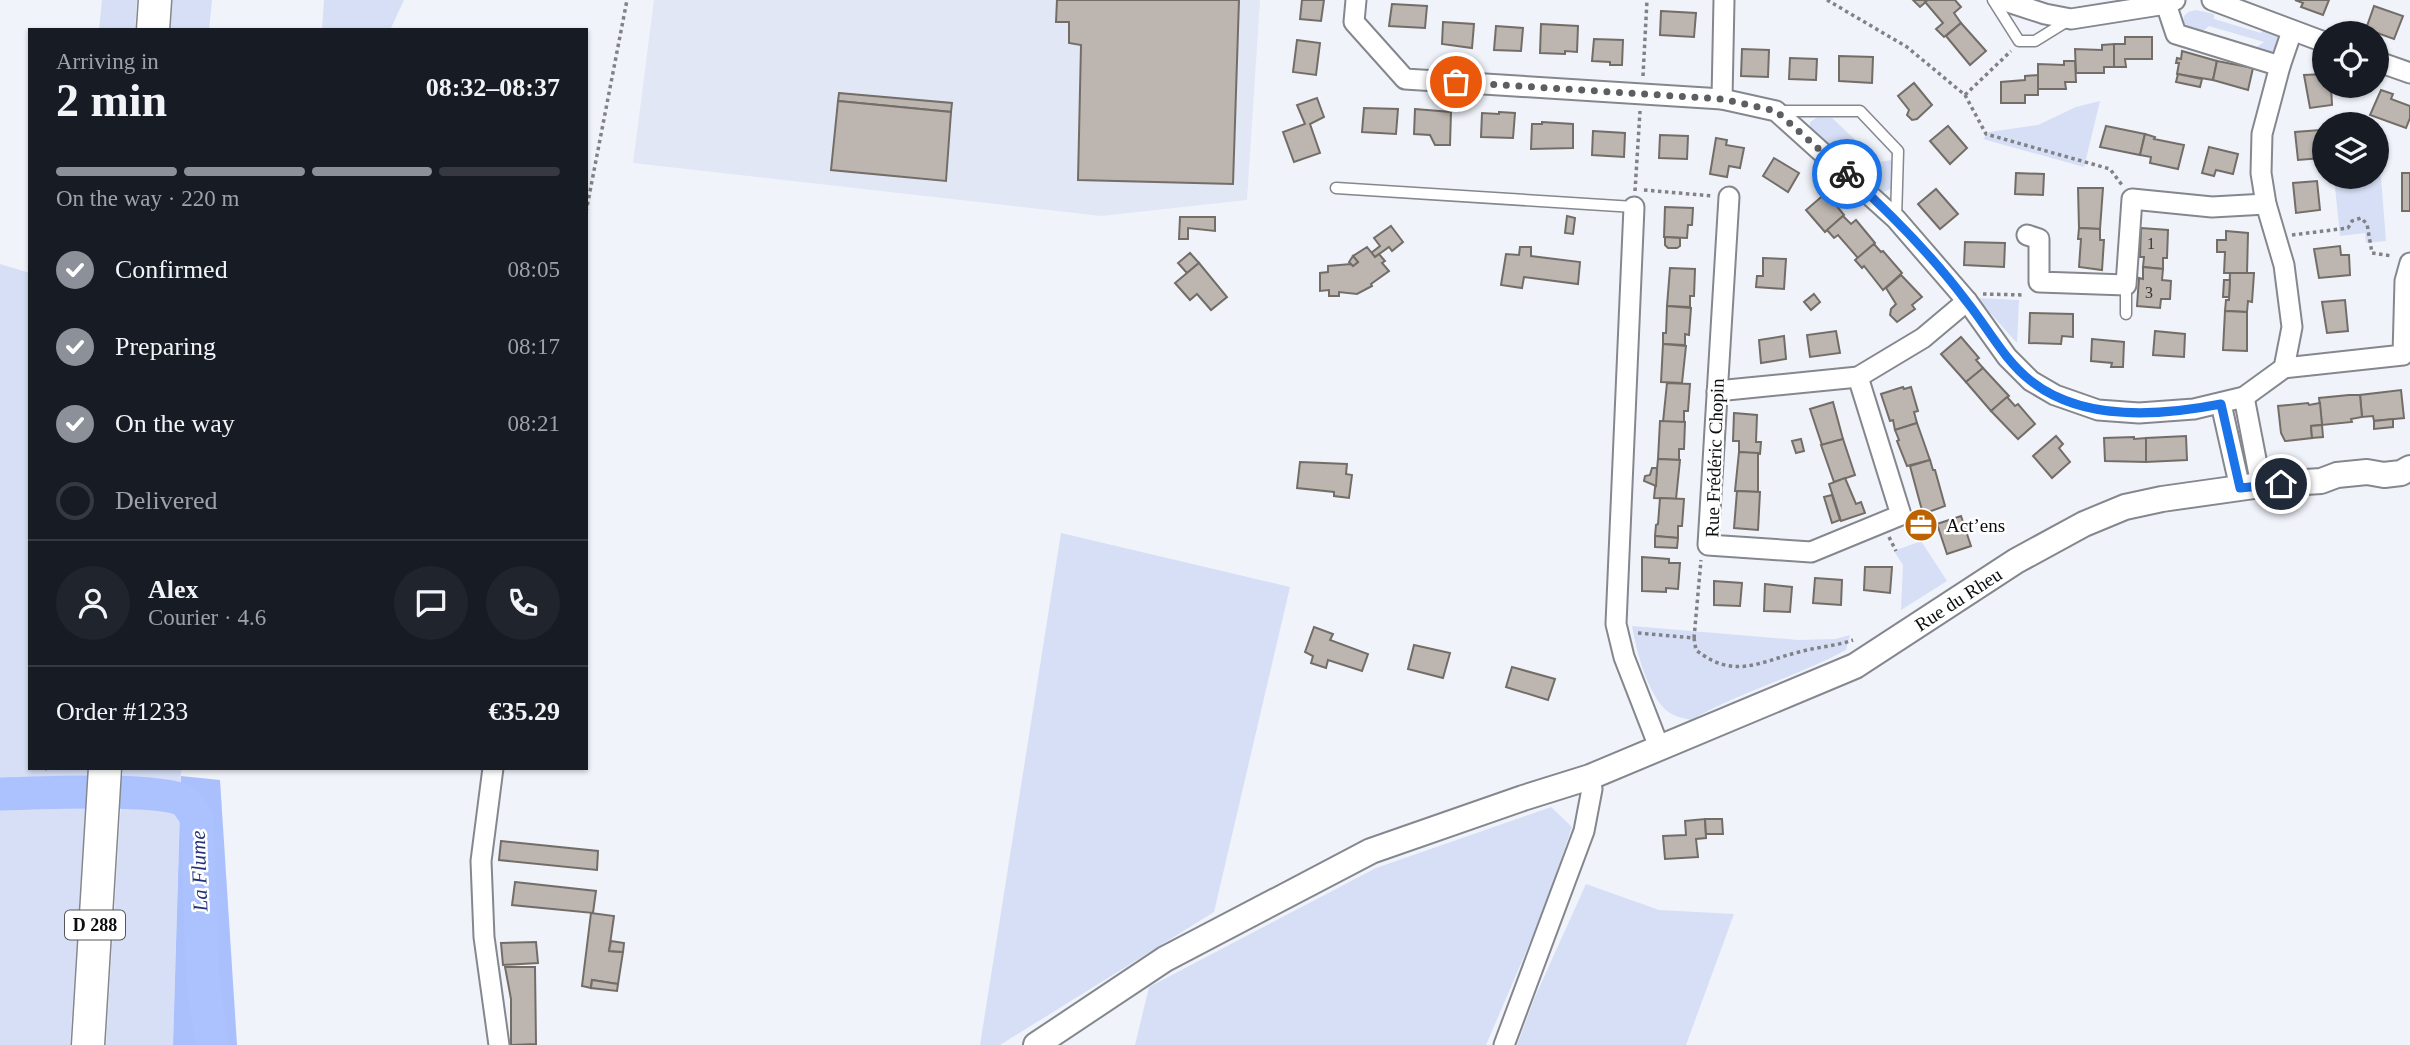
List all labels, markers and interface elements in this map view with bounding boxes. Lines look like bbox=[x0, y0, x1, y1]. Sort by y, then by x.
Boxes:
map controls bbox=[2312, 21, 2389, 189]
button: locate bbox=[2312, 21, 2389, 98]
text: Arriving in bbox=[56, 49, 159, 74]
pin bbox=[1426, 52, 1486, 112]
icon: bag bbox=[1437, 63, 1475, 101]
text: 08:32–08:37 bbox=[426, 73, 560, 102]
text: 2 min bbox=[56, 75, 167, 126]
button: layers bbox=[2312, 112, 2389, 189]
courier bbox=[1812, 139, 1882, 209]
icon: bike bbox=[1828, 155, 1866, 193]
text: On the way · 220 m bbox=[56, 186, 239, 211]
house number: 1 bbox=[2147, 235, 2155, 252]
icon: check bbox=[56, 251, 94, 289]
text: Confirmed bbox=[115, 255, 228, 284]
text: 08:05 bbox=[508, 257, 560, 282]
house number: 3 bbox=[2145, 284, 2153, 301]
icon: check bbox=[56, 328, 94, 366]
text: Preparing bbox=[115, 332, 216, 361]
text: 08:17 bbox=[508, 334, 560, 359]
street label: Rue Frédéric Chopin bbox=[1701, 378, 1728, 538]
icon: check bbox=[56, 405, 94, 443]
text: On the way bbox=[115, 409, 235, 438]
text: 08:21 bbox=[508, 411, 560, 436]
pin bbox=[2251, 454, 2311, 514]
icon: home bbox=[2262, 465, 2300, 503]
text: Delivered bbox=[115, 486, 218, 515]
office icon: Act’ens bbox=[1902, 506, 1940, 544]
place label: Act’ens bbox=[1946, 515, 2005, 536]
street label: Rue du Rheu bbox=[1911, 563, 2006, 635]
button: person bbox=[56, 566, 130, 640]
button: chat bbox=[394, 566, 468, 640]
button: phone bbox=[486, 566, 560, 640]
text: Alex bbox=[148, 575, 199, 604]
text: Courier · 4.6 bbox=[148, 605, 266, 630]
text: Order #1233 bbox=[56, 697, 188, 726]
text: €35.29 bbox=[489, 697, 560, 726]
water label: La Flume bbox=[186, 830, 212, 913]
road number: D 288 bbox=[65, 910, 125, 940]

